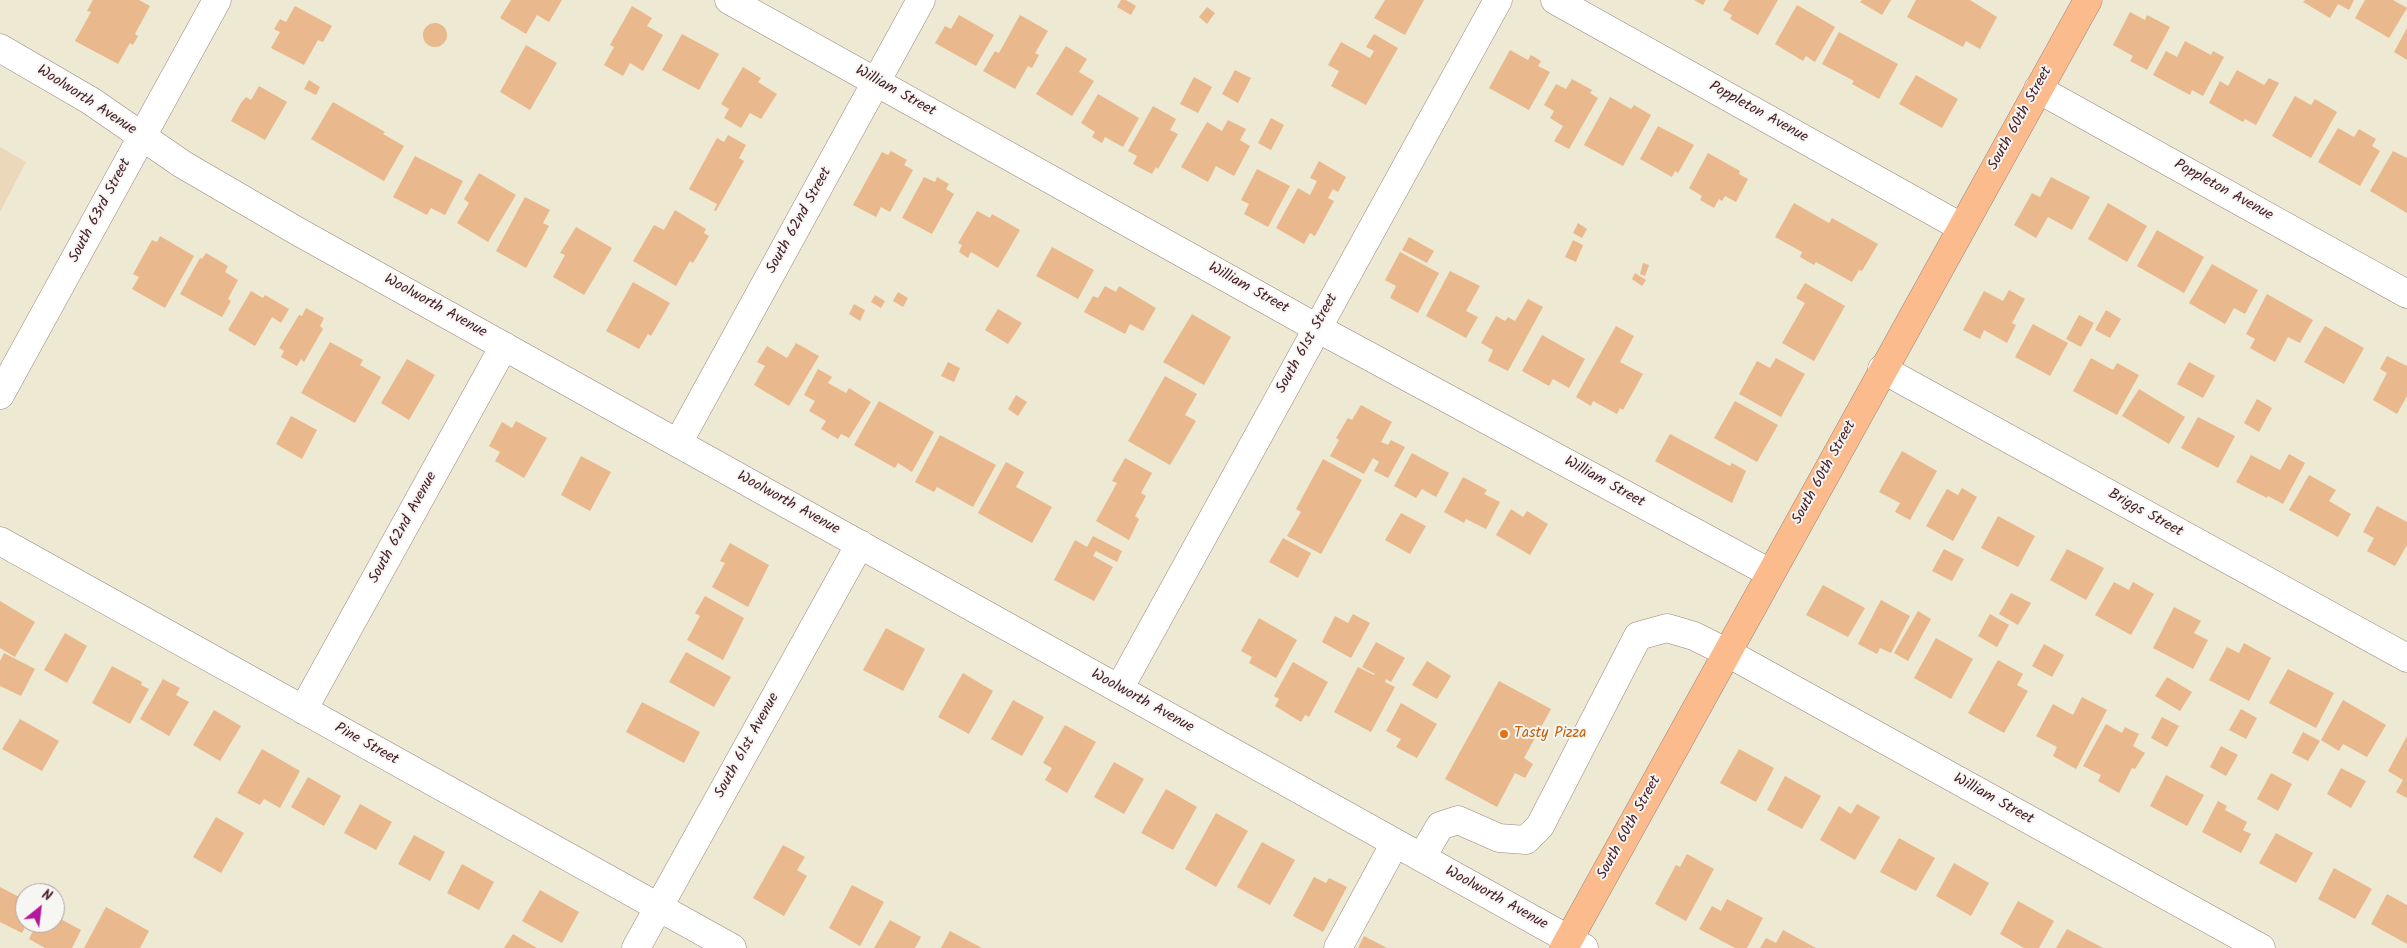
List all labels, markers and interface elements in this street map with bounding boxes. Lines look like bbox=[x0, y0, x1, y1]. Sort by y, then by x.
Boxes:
street label: Woolworth Avenue bbox=[33, 62, 139, 140]
street label: William Street bbox=[852, 62, 938, 122]
street label: South 60th Street bbox=[1985, 64, 2057, 174]
street label: Poppleton Avenue bbox=[1705, 78, 1811, 148]
street label: South 63rd Street bbox=[66, 156, 136, 266]
street label: Poppleton Avenue bbox=[2170, 156, 2276, 226]
street label: South 62nd Street bbox=[763, 165, 837, 277]
street label: William Street bbox=[1205, 259, 1291, 319]
street label: Woolworth Avenue bbox=[380, 271, 490, 343]
street label: South 61st Street bbox=[1273, 291, 1343, 397]
street label: South 60th Street bbox=[1789, 418, 1861, 528]
street label: William Street bbox=[1561, 453, 1647, 513]
street label: Woolworth Avenue bbox=[733, 468, 843, 540]
street label: South 62nd Avenue bbox=[366, 469, 442, 587]
street label: Briggs Street bbox=[2104, 486, 2186, 542]
street label: Woolworth Avenue bbox=[1087, 666, 1197, 738]
street label: South 61st Avenue bbox=[712, 690, 784, 802]
street label: Pine Street bbox=[331, 720, 401, 770]
place label: Tasty Pizza bbox=[1514, 725, 1586, 743]
marker: Tasty Pizza bbox=[1498, 728, 1510, 740]
street label: William Street bbox=[1950, 770, 2036, 830]
street label: South 60th Street bbox=[1594, 773, 1666, 883]
street label: Woolworth Avenue bbox=[1441, 863, 1551, 935]
north arrow bbox=[15, 883, 65, 933]
text: N bbox=[38, 884, 56, 908]

